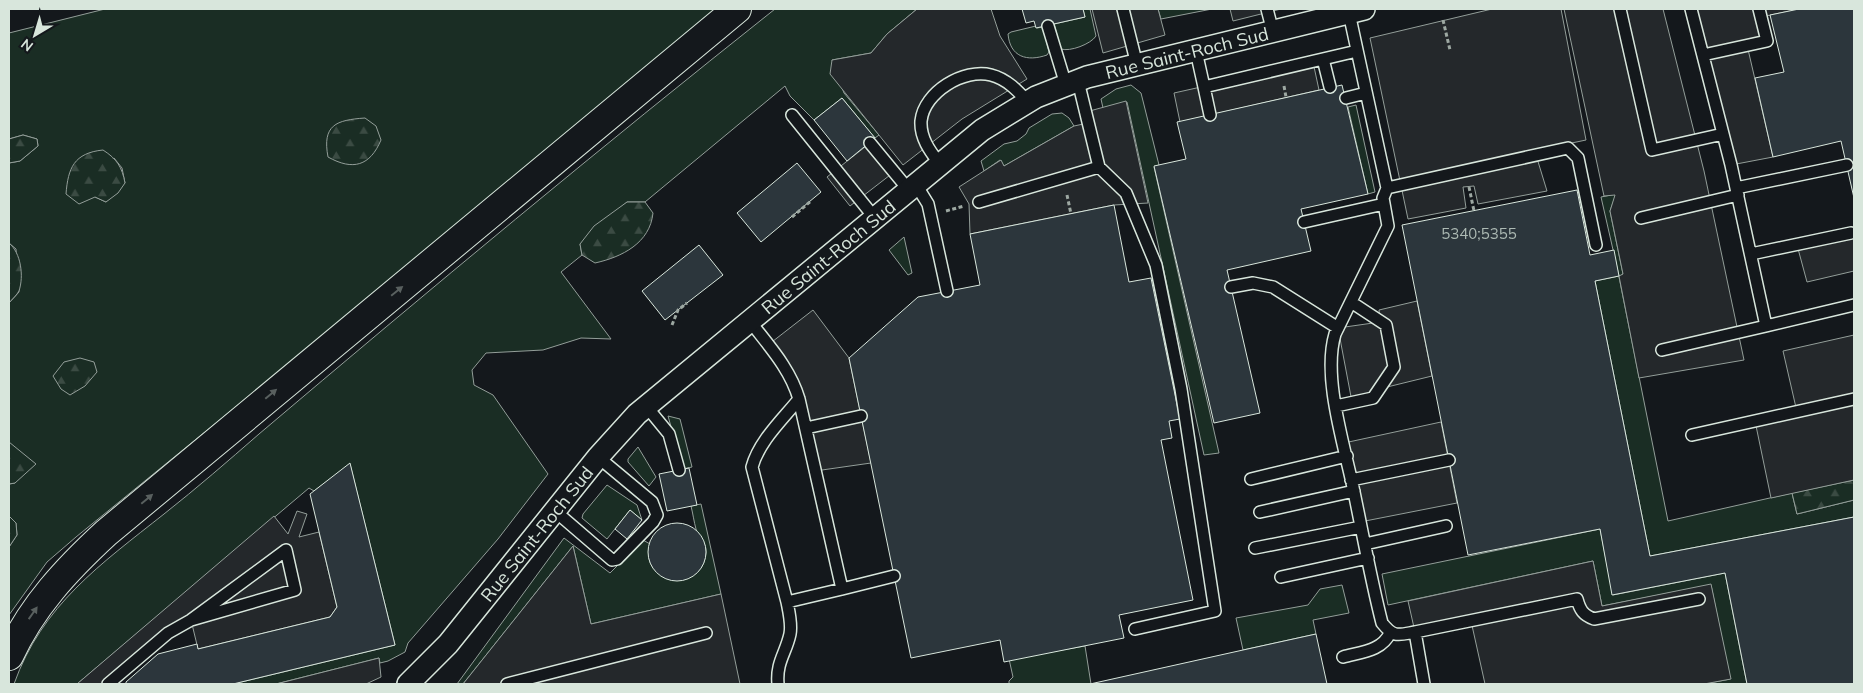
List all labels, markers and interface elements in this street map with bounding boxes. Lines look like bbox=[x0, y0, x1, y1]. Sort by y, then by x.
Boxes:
north arrow bbox=[10, 10, 60, 60]
street label: Rue Saint-Roch Sud bbox=[1103, 21, 1271, 84]
text: N bbox=[17, 35, 37, 56]
street label: Rue Saint-Roch Sud bbox=[756, 195, 900, 319]
house number: 5340;5355 bbox=[1441, 224, 1517, 243]
one-way arrow bbox=[390, 286, 403, 297]
one-way arrow bbox=[265, 389, 278, 400]
street label: Rue Saint-Roch Sud bbox=[475, 461, 598, 606]
one-way arrow bbox=[140, 493, 153, 504]
one-way arrow bbox=[28, 606, 38, 620]

